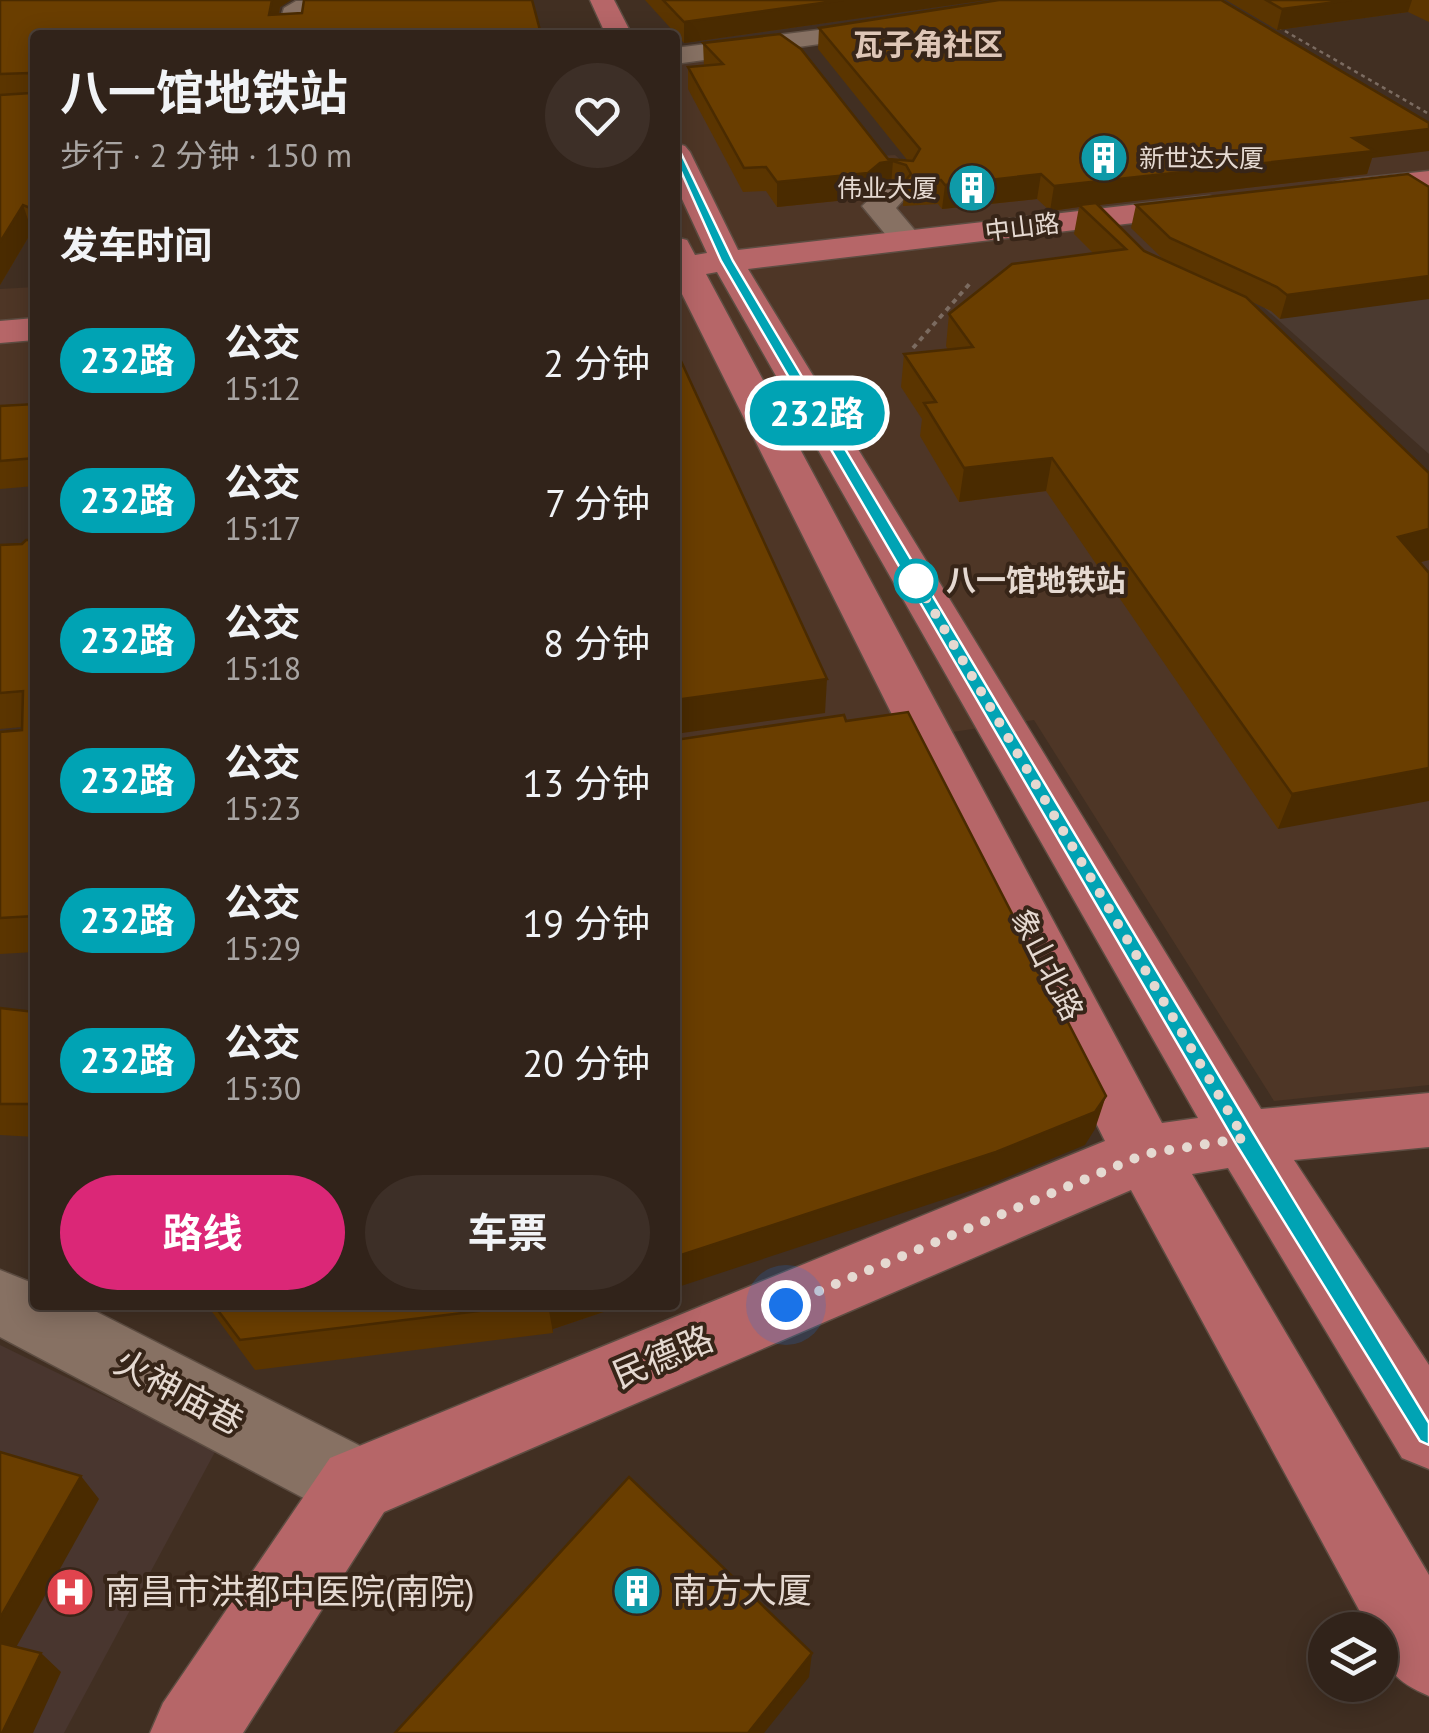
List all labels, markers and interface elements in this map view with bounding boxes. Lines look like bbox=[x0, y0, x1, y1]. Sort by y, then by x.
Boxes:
district label: 瓦子角社区 bbox=[853, 24, 1003, 63]
text: 八一馆地铁站 bbox=[60, 61, 348, 123]
button: heart bbox=[545, 63, 650, 168]
building icon: 新世达大厦 bbox=[1078, 132, 1130, 184]
text: 步行 · 2 分钟 · 150 m bbox=[60, 134, 352, 176]
place label: 新世达大厦 bbox=[1139, 142, 1264, 174]
building icon: 伟业大厦 bbox=[946, 162, 998, 214]
place label: 伟业大厦 bbox=[837, 172, 937, 204]
street label: 中山路 bbox=[983, 207, 1061, 247]
text: 发车时间 bbox=[60, 220, 212, 269]
text: 公交 bbox=[225, 317, 301, 366]
text: 232路 bbox=[80, 337, 175, 383]
text: 2 分钟 bbox=[543, 338, 650, 387]
text: 15:12 bbox=[225, 367, 301, 409]
line badge: 232路 bbox=[747, 380, 887, 446]
text: 232路 bbox=[770, 390, 864, 436]
text: 公交 bbox=[225, 457, 301, 506]
text: 232路 bbox=[80, 477, 175, 523]
text: 7 分钟 bbox=[545, 478, 650, 527]
text: 15:17 bbox=[225, 507, 301, 549]
marker: 八一馆地铁站 bbox=[895, 560, 937, 602]
place label: 八一馆地铁站 bbox=[946, 560, 1126, 599]
text: 公交 bbox=[225, 597, 301, 646]
text: 232路 bbox=[80, 617, 175, 663]
text: 8 分钟 bbox=[543, 618, 650, 667]
text: 15:18 bbox=[225, 647, 301, 689]
text: 公交 bbox=[225, 737, 301, 786]
text: 232路 bbox=[80, 757, 175, 803]
text: 13 分钟 bbox=[522, 758, 650, 807]
text: 15:23 bbox=[225, 787, 301, 829]
text: 公交 bbox=[225, 877, 301, 926]
text: 232路 bbox=[80, 897, 175, 943]
text: 19 分钟 bbox=[522, 898, 650, 947]
street label: 象山北路 bbox=[1004, 902, 1093, 1027]
text: 15:29 bbox=[225, 927, 301, 969]
text: 公交 bbox=[225, 1017, 301, 1066]
text: 232路 bbox=[80, 1037, 175, 1083]
text: 20 分钟 bbox=[522, 1038, 650, 1087]
text: 15:30 bbox=[225, 1067, 301, 1109]
button: 路线 bbox=[60, 1175, 345, 1290]
button: 车票 bbox=[365, 1175, 650, 1290]
your location bbox=[761, 1280, 811, 1330]
street label: 民德路 bbox=[605, 1314, 720, 1398]
street label: 火神庙巷 bbox=[107, 1338, 252, 1444]
building icon: 南方大厦 bbox=[611, 1565, 663, 1617]
hospital icon: 南昌市洪都中医院(南院) bbox=[44, 1566, 96, 1618]
place label: 南方大厦 bbox=[672, 1567, 812, 1613]
place label: 南昌市洪都中医院(南院) bbox=[105, 1568, 475, 1614]
map controls bbox=[1308, 1612, 1398, 1702]
button: layers bbox=[1308, 1612, 1398, 1702]

